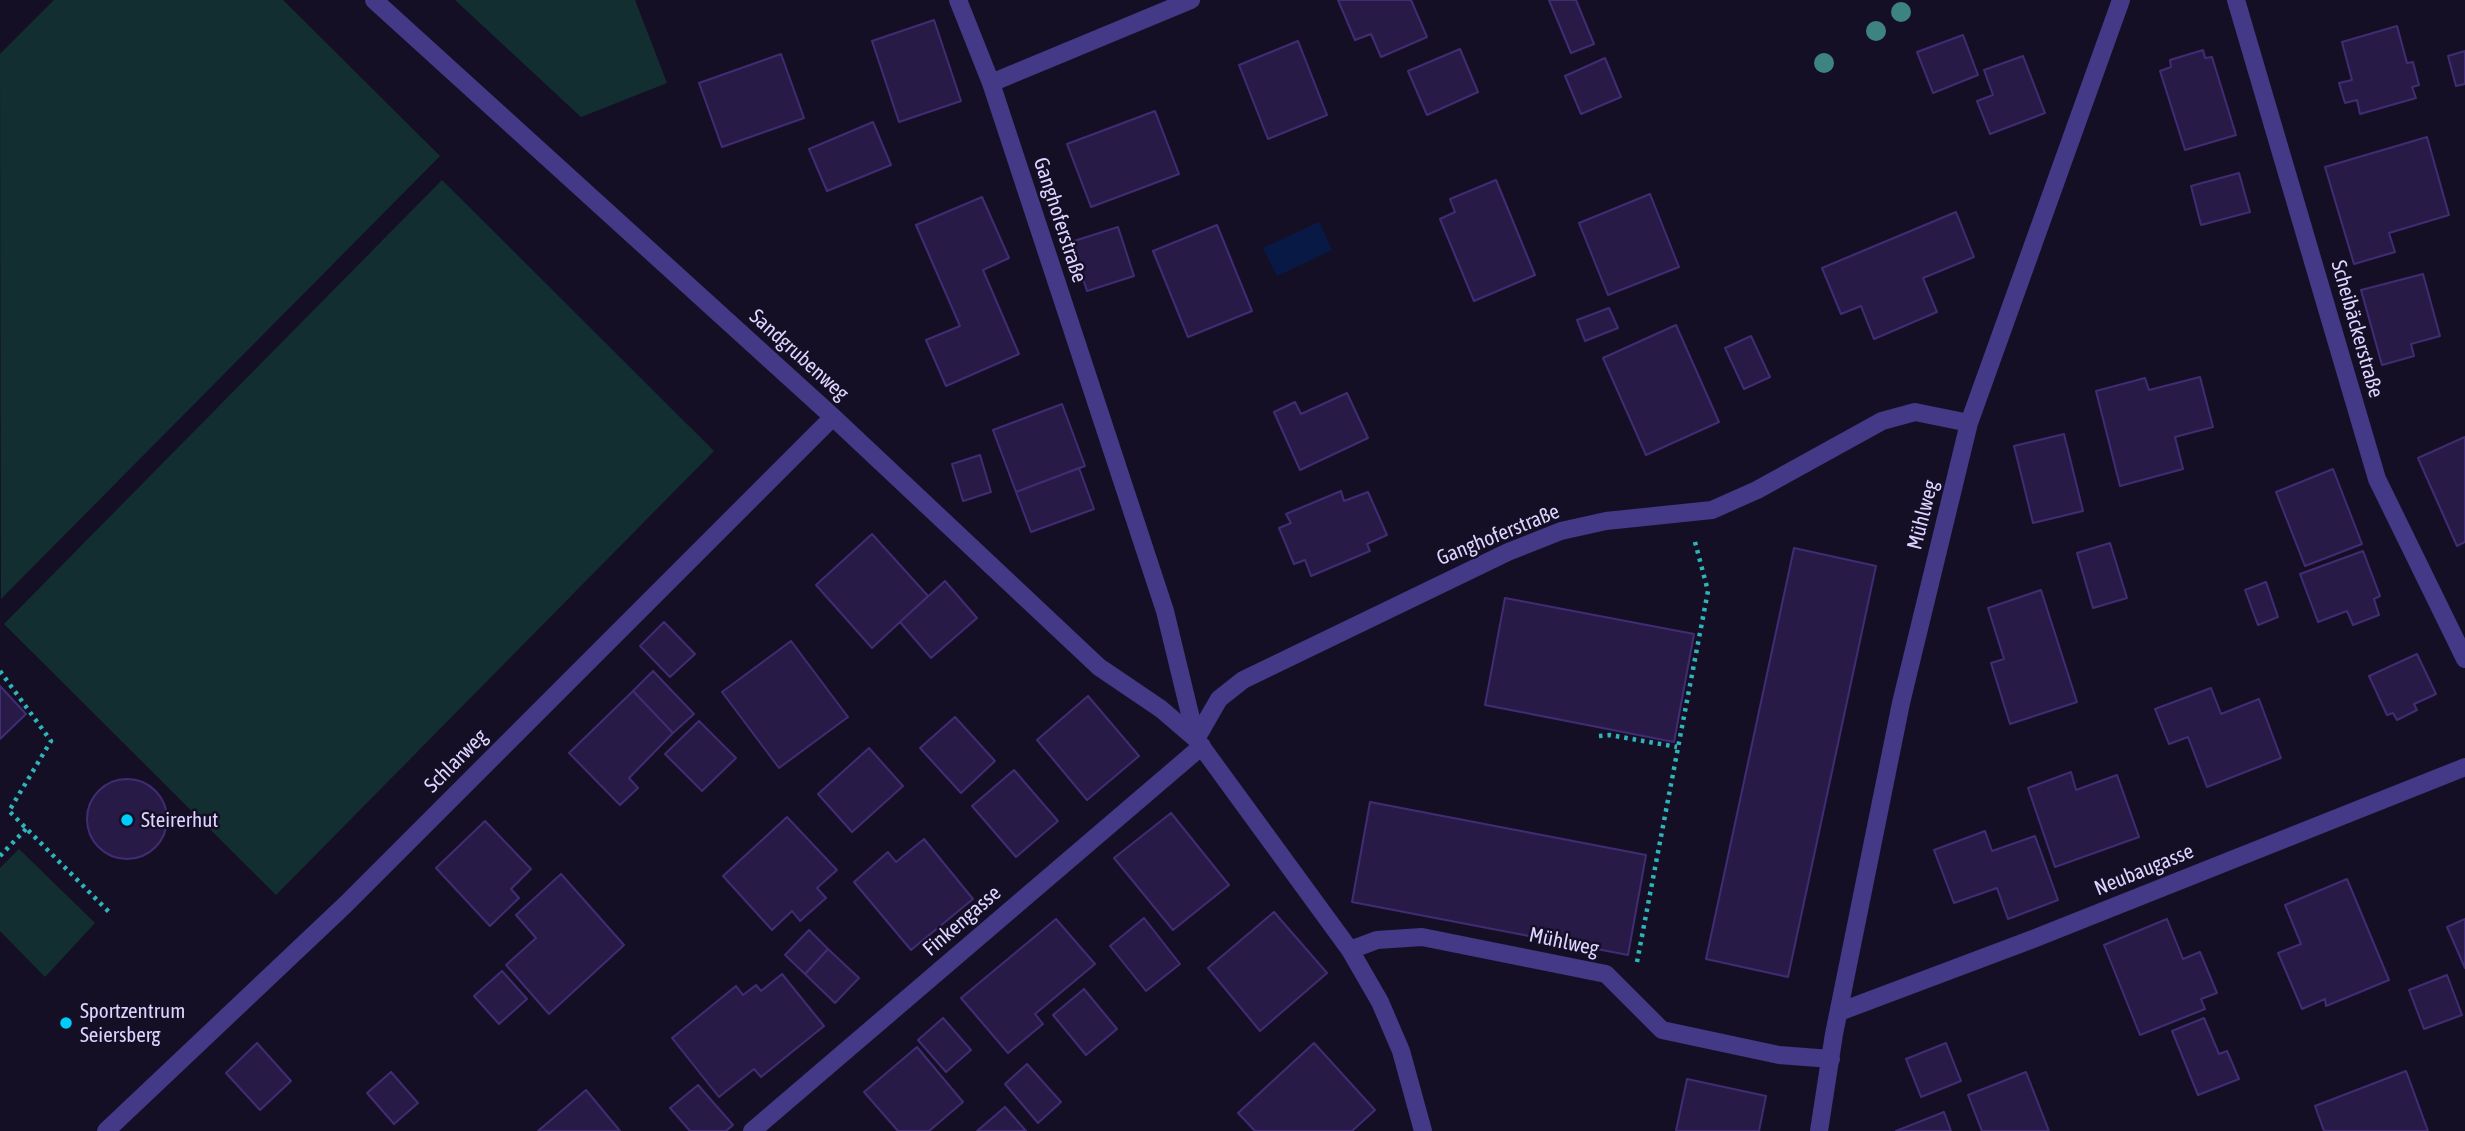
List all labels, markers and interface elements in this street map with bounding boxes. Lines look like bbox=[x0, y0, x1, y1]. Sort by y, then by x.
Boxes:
street label: Ganghoferstraße bbox=[1028, 154, 1092, 286]
street label: Scheibäckerstraße bbox=[2325, 257, 2389, 401]
street label: Sandgrubenweg bbox=[744, 304, 854, 406]
street label: Mühlweg bbox=[1902, 478, 1944, 552]
street label: Ganghoferstraße bbox=[1433, 499, 1563, 571]
street label: Schlarweg bbox=[419, 724, 493, 798]
place label: Steirerhut bbox=[141, 807, 218, 833]
marker: Steirerhut bbox=[119, 812, 135, 828]
street label: Neubaugasse bbox=[2091, 839, 2197, 901]
street label: Finkengasse bbox=[918, 880, 1006, 962]
street label: Mühlweg bbox=[1527, 922, 1601, 962]
place label: Sportzentrum Seiersberg bbox=[80, 998, 185, 1048]
marker: Sportzentrum Seiersberg bbox=[58, 1015, 74, 1031]

